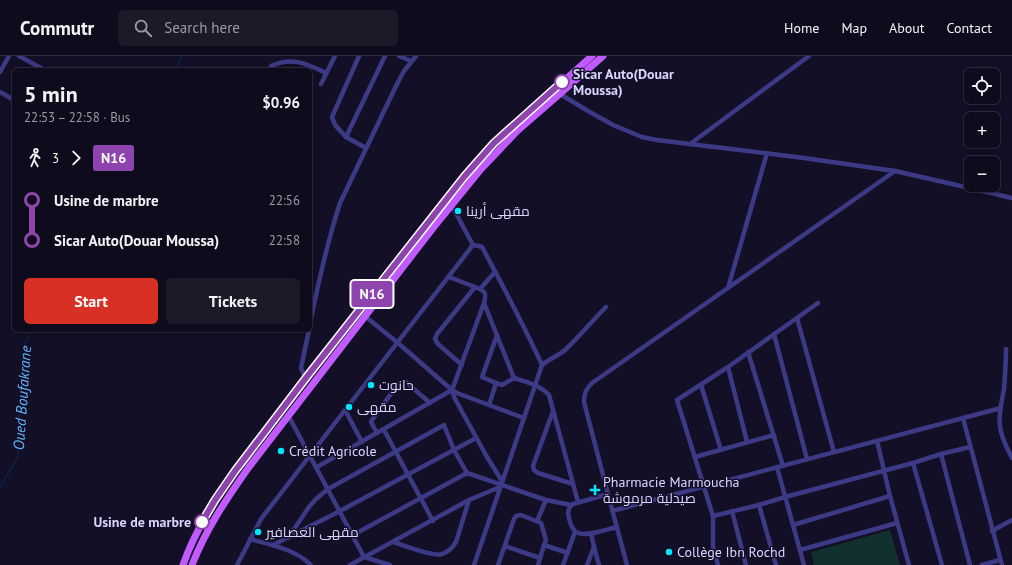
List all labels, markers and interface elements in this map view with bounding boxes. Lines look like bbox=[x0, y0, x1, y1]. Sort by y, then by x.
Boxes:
search box bbox=[118, 10, 398, 46]
text: Commutr bbox=[20, 16, 94, 40]
icon: search bbox=[132, 17, 154, 39]
text: Search here bbox=[164, 18, 240, 37]
text: Home bbox=[784, 19, 819, 37]
text: Map bbox=[841, 19, 867, 37]
text: About bbox=[889, 19, 925, 37]
text: Contact bbox=[947, 19, 992, 37]
place label: Sicar Auto(Douar Moussa) bbox=[573, 65, 674, 99]
map controls bbox=[964, 68, 1000, 192]
button: locate bbox=[964, 68, 1000, 104]
marker: Sicar Auto(Douar Moussa) bbox=[554, 74, 570, 90]
text: 5 min bbox=[24, 80, 78, 108]
text: $0.96 bbox=[262, 93, 300, 112]
text: 22:53 – 22:58 · Bus bbox=[24, 109, 130, 126]
button: + bbox=[964, 112, 1000, 148]
icon: walk bbox=[24, 147, 46, 169]
icon: forward bbox=[65, 147, 87, 169]
text: N16 bbox=[101, 149, 126, 167]
text: 3 bbox=[52, 150, 59, 167]
button: − bbox=[964, 156, 1000, 192]
text: Usine de marbre bbox=[54, 191, 159, 210]
text: 22:56 bbox=[269, 192, 300, 209]
place label: مقهى أرينا bbox=[466, 202, 530, 220]
marker: مقهى أرينا bbox=[453, 206, 463, 216]
text: Sicar Auto(Douar Moussa) bbox=[54, 231, 219, 250]
text: 22:58 bbox=[269, 232, 300, 249]
button: Start bbox=[24, 278, 158, 324]
button: Tickets bbox=[166, 278, 300, 324]
line badge: N16 bbox=[349, 281, 395, 307]
text: N16 bbox=[359, 285, 385, 303]
water label: Oued Boufakrane bbox=[9, 345, 35, 451]
place label: حانوت bbox=[379, 376, 414, 394]
marker: حانوت bbox=[366, 380, 376, 390]
place label: مقهى bbox=[357, 398, 397, 416]
marker: مقهى bbox=[344, 402, 354, 412]
place label: Crédit Agricole bbox=[289, 442, 377, 460]
marker: Crédit Agricole bbox=[276, 446, 286, 456]
place label: Pharmacie Marmoucha صيدلية مرموشة bbox=[603, 473, 740, 507]
marker: Pharmacie Marmoucha صيدلية مرموشة bbox=[590, 485, 600, 495]
place label: Usine de marbre bbox=[93, 513, 191, 531]
marker: Usine de marbre bbox=[194, 514, 210, 530]
place label: مقهى العصافير bbox=[265, 523, 359, 541]
marker: مقهى العصافير bbox=[253, 527, 263, 537]
place label: Collège Ibn Rochd bbox=[677, 543, 785, 561]
marker: Collège Ibn Rochd bbox=[664, 547, 674, 557]

